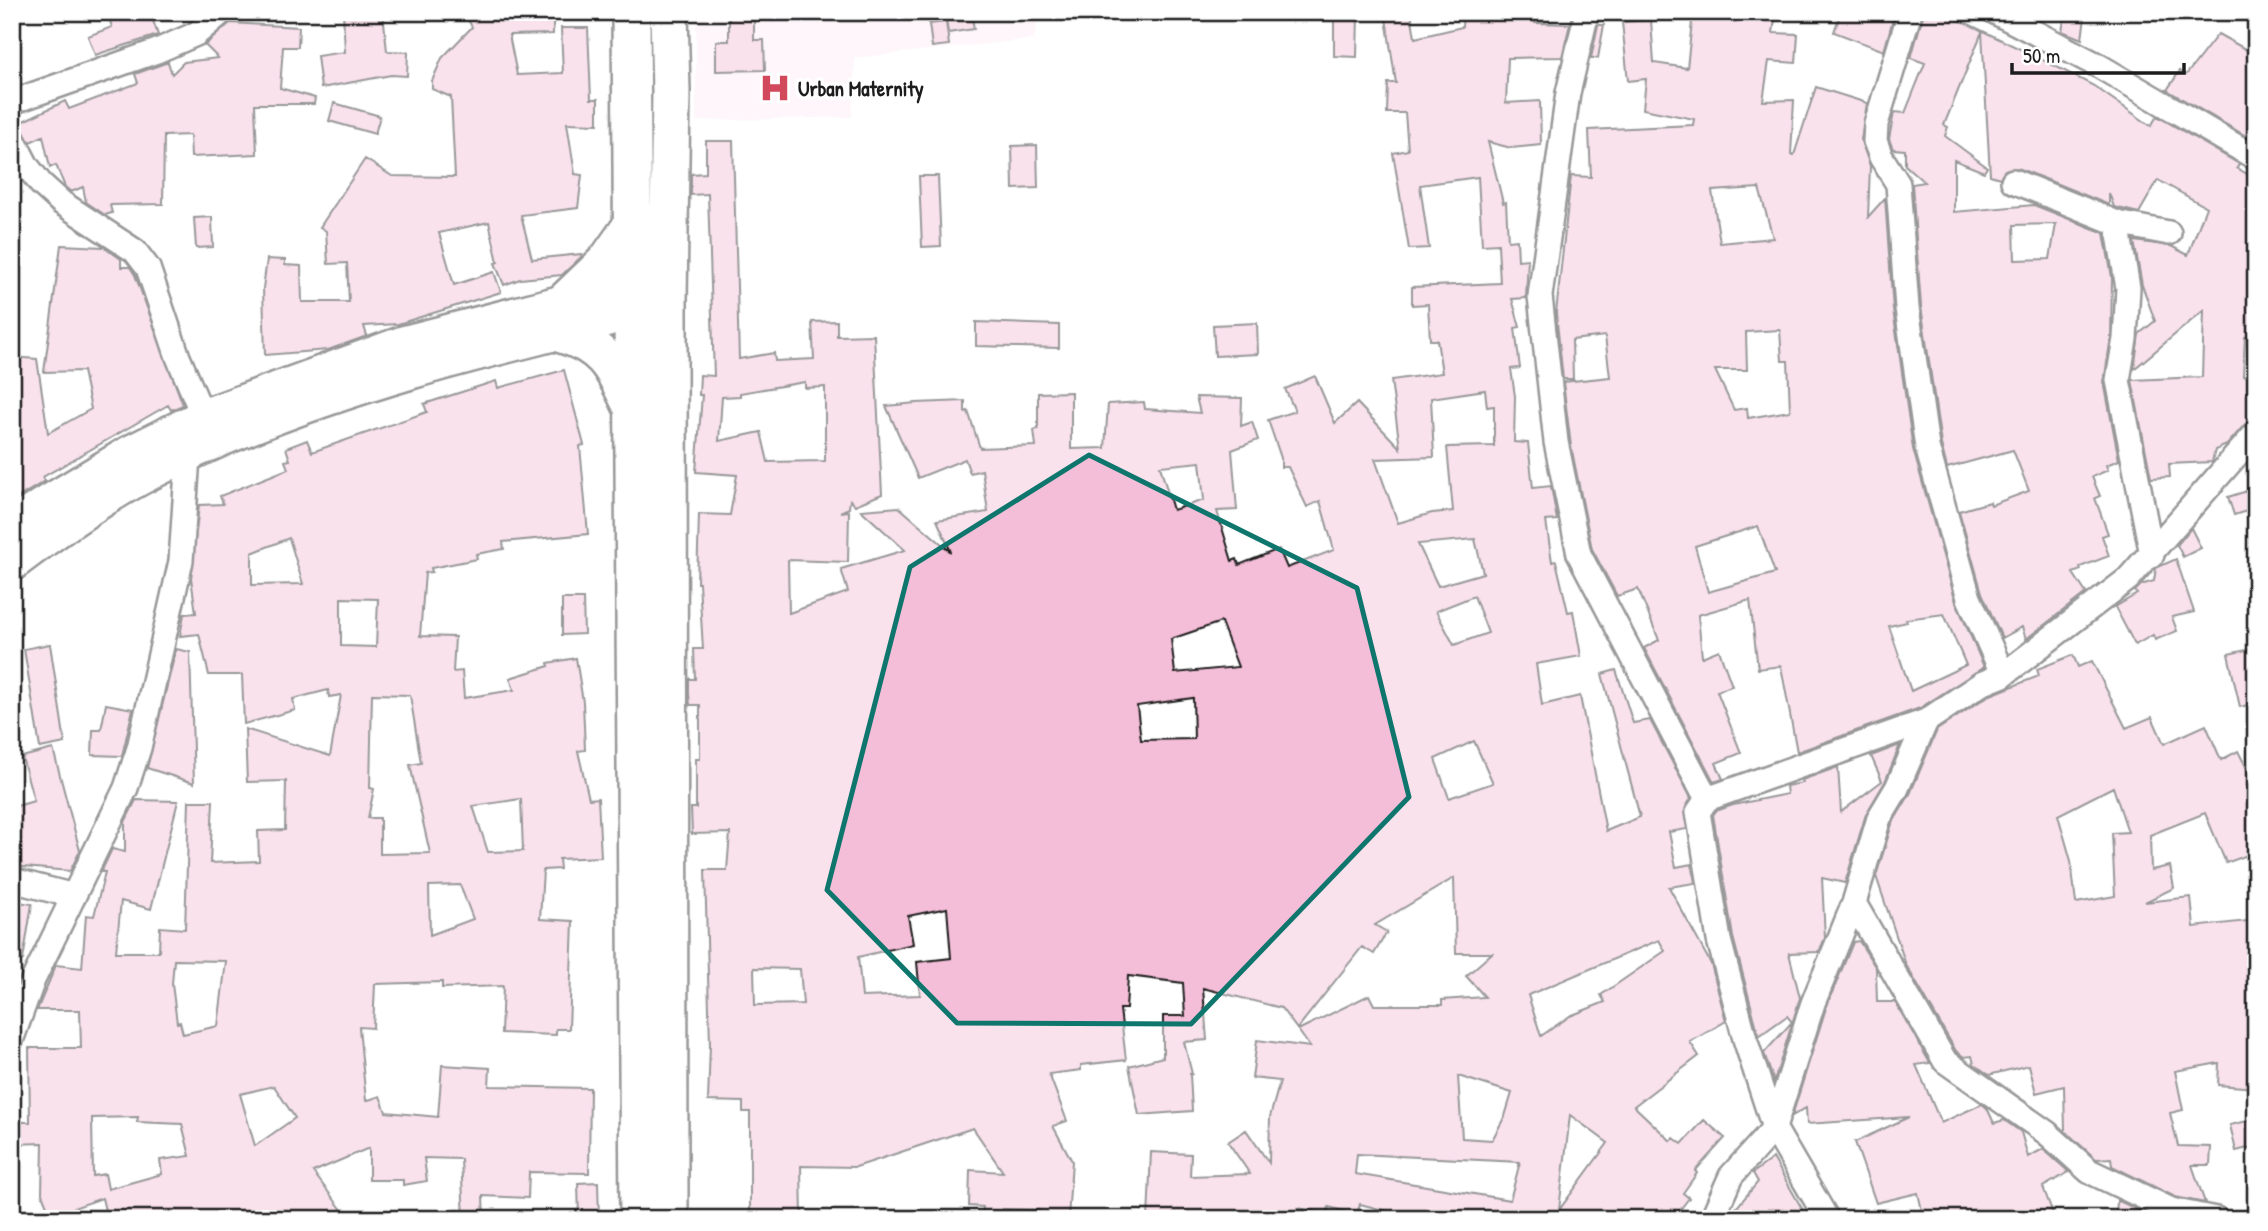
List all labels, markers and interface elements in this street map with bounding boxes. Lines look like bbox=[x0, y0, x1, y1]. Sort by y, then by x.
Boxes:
scale bar bbox=[2012, 32, 2184, 76]
text: 50 m bbox=[2023, 41, 2060, 70]
hospital icon: Urban Maternity bbox=[758, 71, 792, 105]
place label: Urban Maternity bbox=[798, 74, 924, 104]

